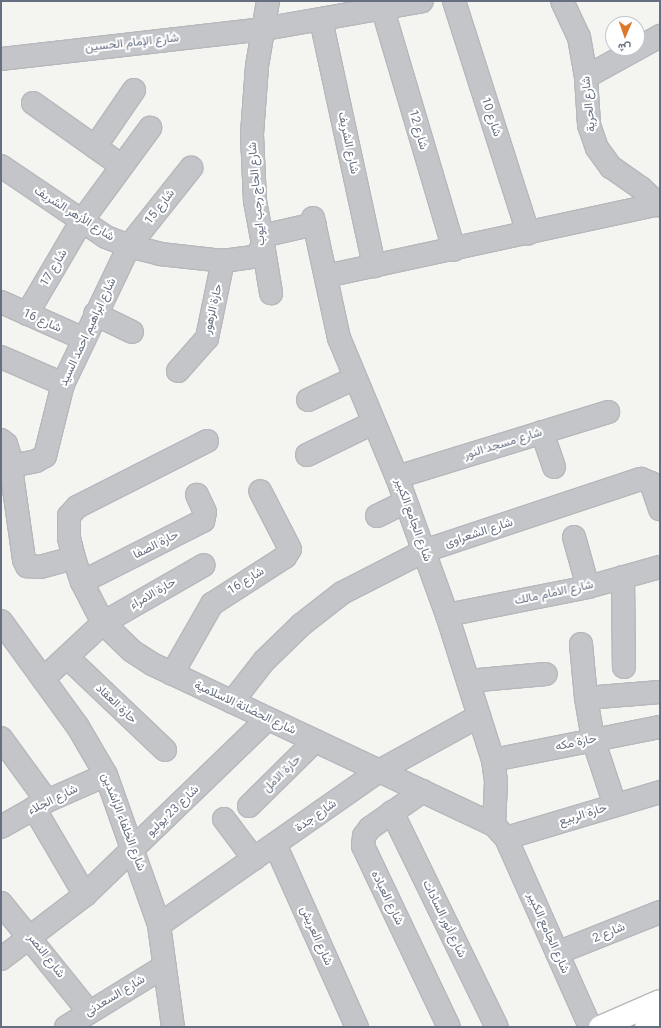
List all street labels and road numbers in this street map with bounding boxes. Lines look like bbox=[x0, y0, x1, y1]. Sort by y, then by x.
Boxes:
street label: شارع الإمام الحسين bbox=[84, 31, 180, 55]
street label: شارع الحرية bbox=[579, 75, 599, 133]
street label: شارع 10 bbox=[478, 95, 504, 139]
street label: شارع 12 bbox=[405, 109, 431, 151]
street label: شارع الشريف bbox=[334, 111, 362, 175]
street label: شارع الحاج رجب ايوب bbox=[245, 142, 269, 246]
street label: شارع الأزهر الشريف bbox=[31, 184, 117, 244]
street label: شارع 15 bbox=[142, 187, 178, 227]
street label: شارع 17 bbox=[37, 247, 71, 289]
street label: شارع ابراهيم احمد السيد bbox=[57, 276, 119, 388]
street label: حارة الزهور bbox=[200, 283, 226, 335]
street label: شارع 16 bbox=[21, 306, 63, 336]
street label: شارع مسجد النور bbox=[462, 425, 544, 463]
street label: شارع الجامع الكبير bbox=[391, 477, 435, 563]
street label: شارع الشعراوى bbox=[443, 515, 515, 551]
street label: حارة الصفا bbox=[131, 528, 181, 562]
street label: شارع 16 bbox=[225, 564, 267, 598]
street label: حارة الامراء bbox=[128, 575, 178, 613]
street label: شارع الامام مالك bbox=[513, 578, 595, 608]
street label: شارع الحضانة الاسلامية bbox=[192, 678, 298, 738]
street label: حارة العقاد bbox=[92, 681, 140, 727]
street label: حارة مكه bbox=[554, 732, 598, 754]
street label: حارة الامل bbox=[260, 753, 304, 795]
street label: شارع الخلفاء الراشدين bbox=[98, 771, 148, 873]
street label: شارع الجلاء bbox=[26, 782, 80, 818]
street label: شارع 23 يوليو bbox=[144, 783, 202, 839]
street label: شارع جدة bbox=[293, 797, 339, 835]
street label: حارة الربيع bbox=[557, 801, 609, 829]
street label: شارع العباده bbox=[368, 868, 406, 928]
street label: شارع أنور السادات bbox=[419, 878, 469, 960]
street label: شارع الجامع الكبير bbox=[524, 890, 572, 976]
street label: شارع العريش bbox=[297, 904, 335, 968]
street label: شارع 2 bbox=[591, 920, 627, 946]
street label: شارع النصر bbox=[24, 931, 68, 981]
street label: شارع السعدنى bbox=[82, 972, 148, 1020]

